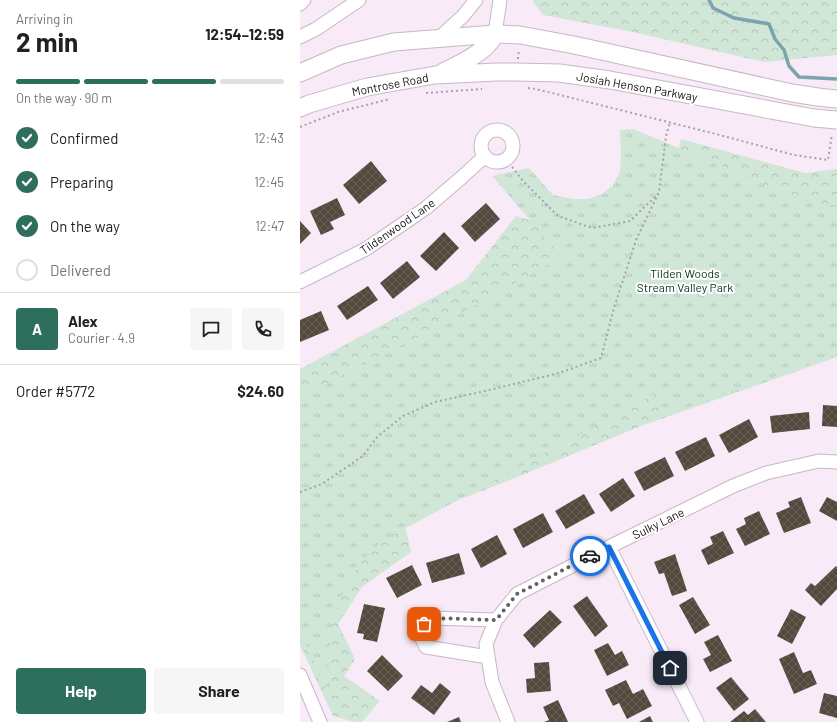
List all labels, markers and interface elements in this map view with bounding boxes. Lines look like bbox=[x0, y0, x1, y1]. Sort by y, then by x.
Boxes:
text: Arriving in bbox=[16, 11, 73, 27]
text: 12:54–12:59 bbox=[205, 25, 284, 43]
text: 2 min bbox=[16, 26, 78, 57]
street label: Josiah Henson Parkway bbox=[575, 68, 699, 104]
street label: Montrose Road bbox=[350, 70, 430, 98]
text: On the way · 90 m bbox=[16, 90, 112, 106]
icon: check bbox=[16, 127, 38, 149]
text: Confirmed bbox=[50, 129, 118, 147]
text: 12:43 bbox=[254, 130, 284, 146]
icon: check bbox=[16, 171, 38, 193]
text: Preparing bbox=[50, 173, 114, 191]
text: 12:45 bbox=[254, 174, 284, 190]
street label: Tildenwood Lane bbox=[357, 195, 437, 257]
icon: check bbox=[16, 215, 38, 237]
text: On the way bbox=[50, 217, 120, 235]
text: 12:47 bbox=[255, 218, 284, 234]
text: Delivered bbox=[50, 261, 111, 279]
park label: Tilden Woods Stream Valley Park bbox=[637, 266, 733, 294]
button: chat bbox=[190, 308, 232, 350]
button: phone bbox=[242, 308, 284, 350]
text: Alex bbox=[68, 312, 98, 330]
text: A bbox=[32, 320, 42, 338]
text: Courier · 4.9 bbox=[68, 330, 135, 346]
text: Order #5772 bbox=[16, 382, 95, 400]
text: $24.60 bbox=[237, 382, 284, 400]
street label: Sulky Lane bbox=[630, 504, 686, 542]
courier bbox=[570, 536, 610, 576]
icon: car bbox=[579, 545, 601, 567]
pin bbox=[407, 607, 441, 641]
icon: bag bbox=[413, 613, 435, 635]
pin bbox=[653, 651, 687, 685]
icon: home bbox=[659, 657, 681, 679]
button: Help bbox=[16, 668, 146, 714]
button: Share bbox=[154, 668, 284, 714]

